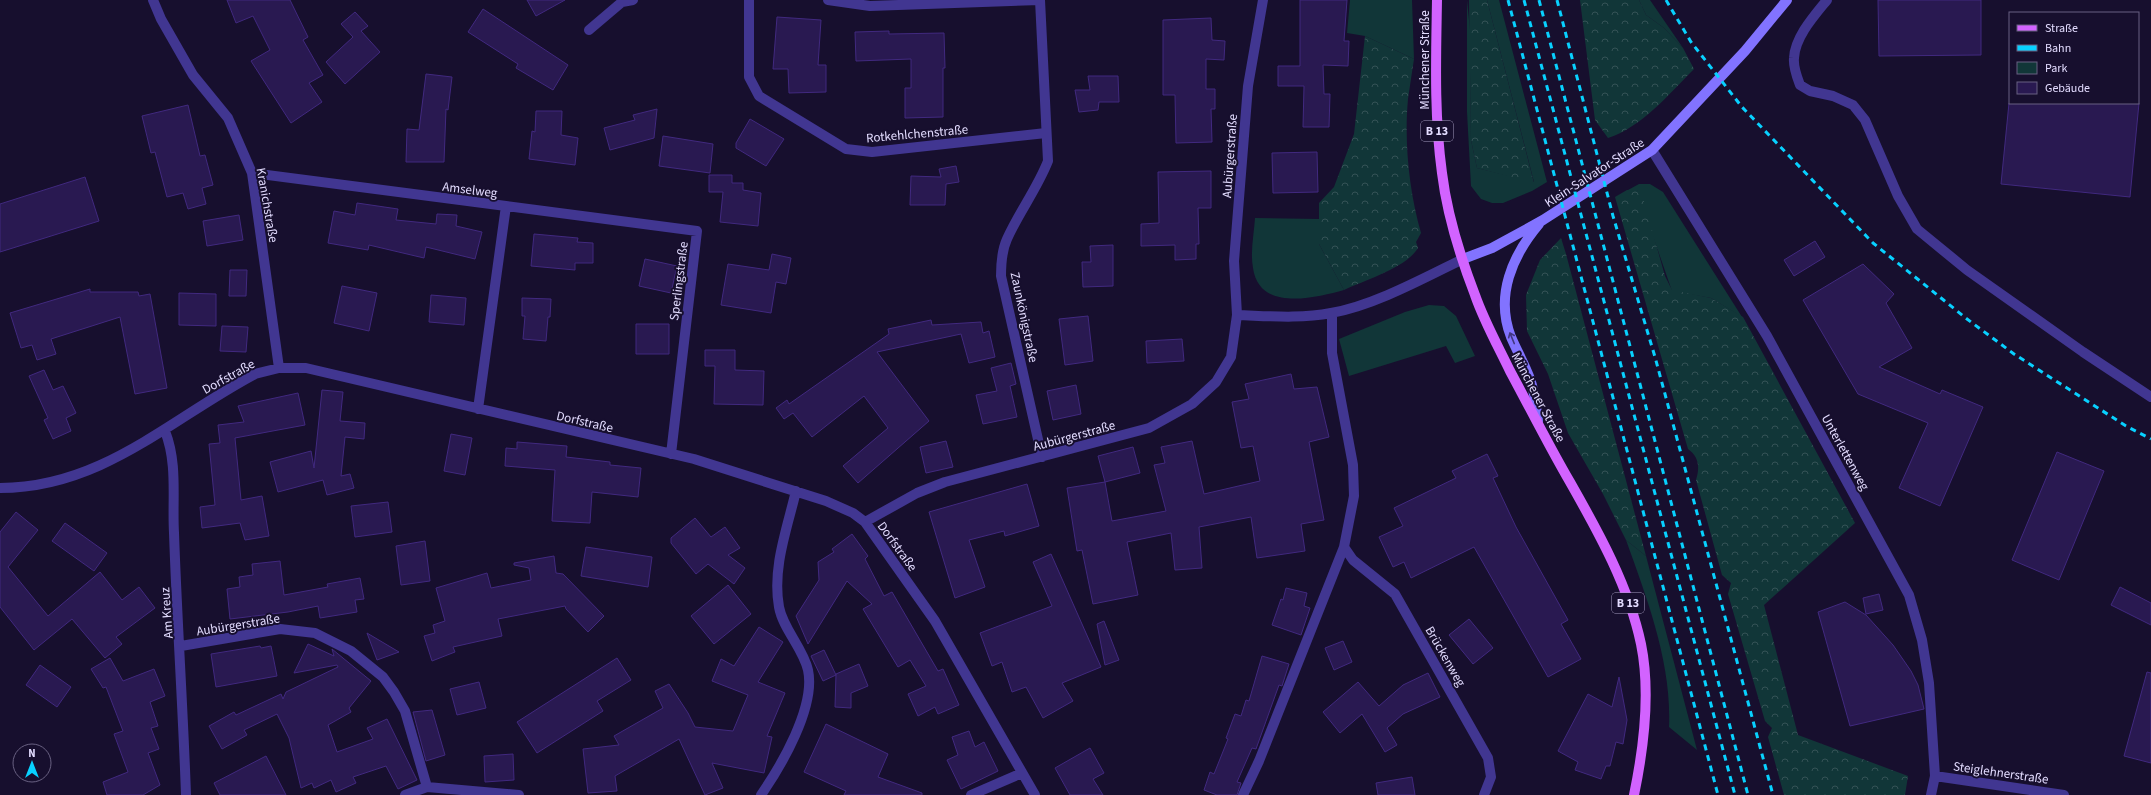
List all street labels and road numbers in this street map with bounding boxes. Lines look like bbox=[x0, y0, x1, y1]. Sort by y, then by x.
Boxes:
street label: Münchener Straße bbox=[1416, 10, 1434, 110]
street label: Aubürgerstraße bbox=[1218, 113, 1242, 199]
street label: Rotkehlchenstraße bbox=[865, 121, 969, 147]
road number: B 13 bbox=[1421, 121, 1453, 141]
street label: Klein-Salvator-Straße bbox=[1541, 134, 1648, 212]
street label: Kranichstraße bbox=[252, 166, 282, 244]
street label: Amselweg bbox=[441, 178, 499, 202]
street label: Sperlingstraße bbox=[665, 241, 693, 322]
street label: Zaunkönigstraße bbox=[1006, 270, 1042, 364]
street label: Münchener Straße bbox=[1507, 349, 1569, 446]
street label: Dorfstraße bbox=[199, 355, 258, 399]
street label: Dorfstraße bbox=[555, 407, 615, 437]
street label: Unterlettenweg bbox=[1817, 411, 1874, 494]
street label: Aubürgerstraße bbox=[1031, 416, 1117, 456]
street label: Dorfstraße bbox=[873, 518, 921, 575]
street label: Am Kreuz bbox=[156, 586, 178, 639]
road number: B 13 bbox=[1612, 593, 1644, 613]
street label: Aubürgerstraße bbox=[195, 610, 281, 640]
street label: Brückenweg bbox=[1421, 623, 1470, 690]
street label: Steiglehnerstraße bbox=[1952, 757, 2050, 789]

